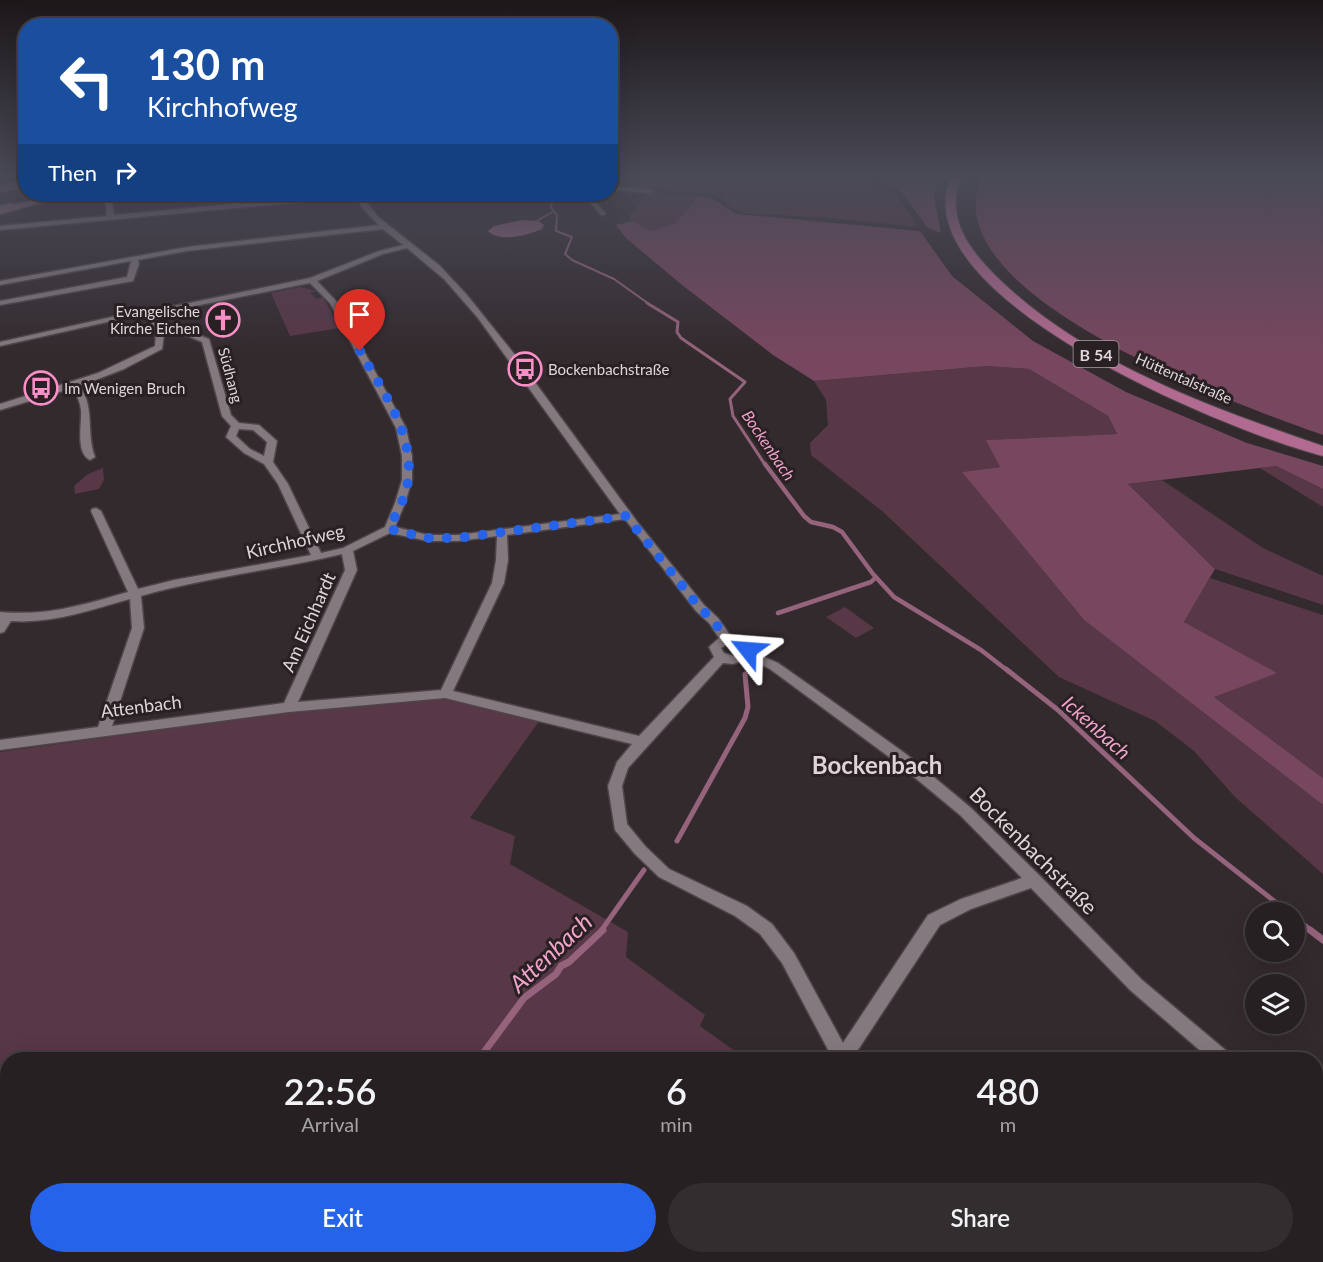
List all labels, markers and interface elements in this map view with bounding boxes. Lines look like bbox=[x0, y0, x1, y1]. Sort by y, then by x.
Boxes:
text: 130 m bbox=[147, 39, 265, 89]
icon: left bbox=[48, 42, 126, 120]
text: Kirchhofweg bbox=[147, 90, 297, 123]
icon: right bbox=[109, 156, 142, 189]
text: Then bbox=[48, 159, 97, 186]
pin bbox=[334, 289, 385, 351]
icon: arrive bbox=[343, 298, 376, 331]
place label: Evangelische Kirche Eichen bbox=[110, 302, 200, 337]
church icon: Evangelische Kirche Eichen bbox=[205, 302, 241, 338]
road number: B 54 bbox=[1074, 341, 1118, 367]
street label: Südhang bbox=[215, 345, 247, 405]
street label: Hüttentalstraße bbox=[1133, 349, 1235, 407]
bus stop icon: Bockenbachstraße bbox=[507, 351, 543, 387]
place label: Bockenbachstraße bbox=[548, 360, 669, 378]
bus stop icon: Im Wenigen Bruch bbox=[23, 370, 59, 406]
place label: Im Wenigen Bruch bbox=[64, 379, 185, 397]
water label: Bockenbach bbox=[739, 406, 799, 484]
street label: Kirchhofweg bbox=[244, 519, 346, 563]
street label: Am Eichhardt bbox=[276, 568, 340, 675]
position arrow bbox=[716, 618, 780, 682]
street label: Attenbach bbox=[99, 690, 183, 722]
water label: Ickenbach bbox=[1058, 690, 1136, 764]
district label: Bockenbach bbox=[812, 750, 942, 779]
street label: Bockenbachstraße bbox=[965, 781, 1103, 919]
map controls bbox=[1245, 902, 1305, 1034]
button: search bbox=[1245, 902, 1305, 962]
water label: Attenbach bbox=[502, 906, 597, 998]
button: layers bbox=[1245, 974, 1305, 1034]
text: 22:56 bbox=[284, 1069, 376, 1113]
text: 6 bbox=[666, 1069, 687, 1113]
text: 480 bbox=[977, 1069, 1039, 1113]
text: Arrival bbox=[301, 1112, 359, 1136]
text: min bbox=[660, 1112, 693, 1136]
text: m bbox=[1000, 1112, 1016, 1136]
button: Exit bbox=[30, 1183, 656, 1252]
button: Share bbox=[668, 1183, 1293, 1252]

